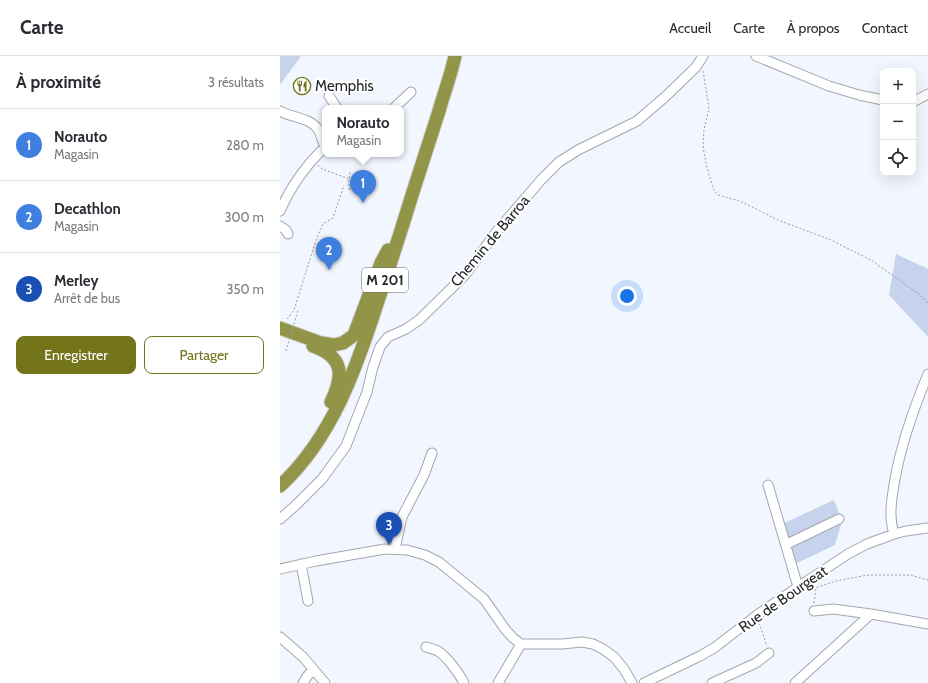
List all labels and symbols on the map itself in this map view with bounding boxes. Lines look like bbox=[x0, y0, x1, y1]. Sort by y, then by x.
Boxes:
restaurant icon: Memphis bbox=[292, 76, 312, 96]
place label: Memphis bbox=[315, 77, 374, 95]
pin: 1 bbox=[350, 170, 376, 203]
street label: Chemin de Barroa bbox=[447, 191, 534, 290]
pin: 2 bbox=[316, 237, 342, 270]
road number: M 201 bbox=[362, 268, 408, 292]
your location bbox=[617, 286, 637, 306]
pin: 3 bbox=[376, 512, 402, 545]
street label: Rue de Bourgeat bbox=[735, 562, 831, 636]

